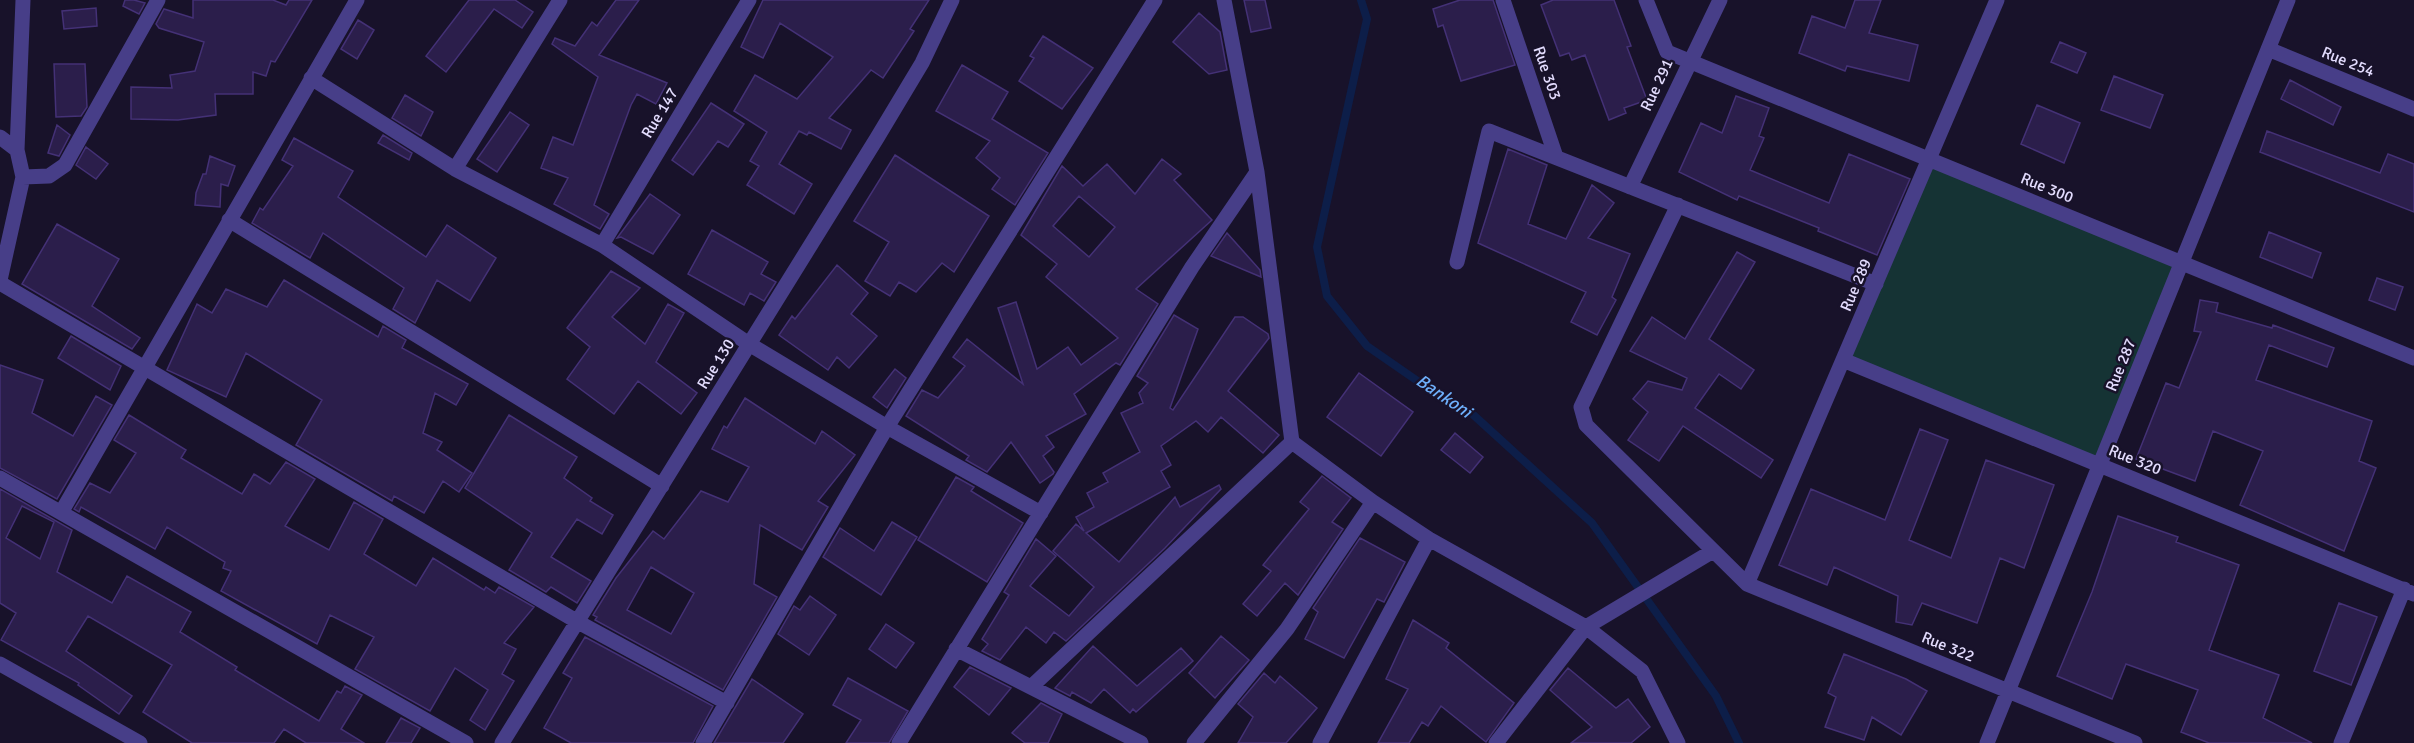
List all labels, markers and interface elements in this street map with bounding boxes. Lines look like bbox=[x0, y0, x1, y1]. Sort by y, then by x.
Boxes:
street label: Rue 254 bbox=[2319, 42, 2378, 82]
street label: Rue 303 bbox=[1529, 44, 1565, 102]
street label: Rue 291 bbox=[1636, 56, 1678, 114]
street label: Rue 147 bbox=[637, 84, 683, 142]
street label: Rue 300 bbox=[2018, 168, 2076, 208]
street label: Rue 289 bbox=[1836, 256, 1876, 314]
street label: Rue 130 bbox=[693, 335, 739, 393]
street label: Rue 287 bbox=[2101, 336, 2141, 394]
water label: Bankoni bbox=[1412, 369, 1478, 424]
street label: Rue 320 bbox=[2106, 440, 2164, 480]
street label: Rue 322 bbox=[1919, 627, 1977, 667]

